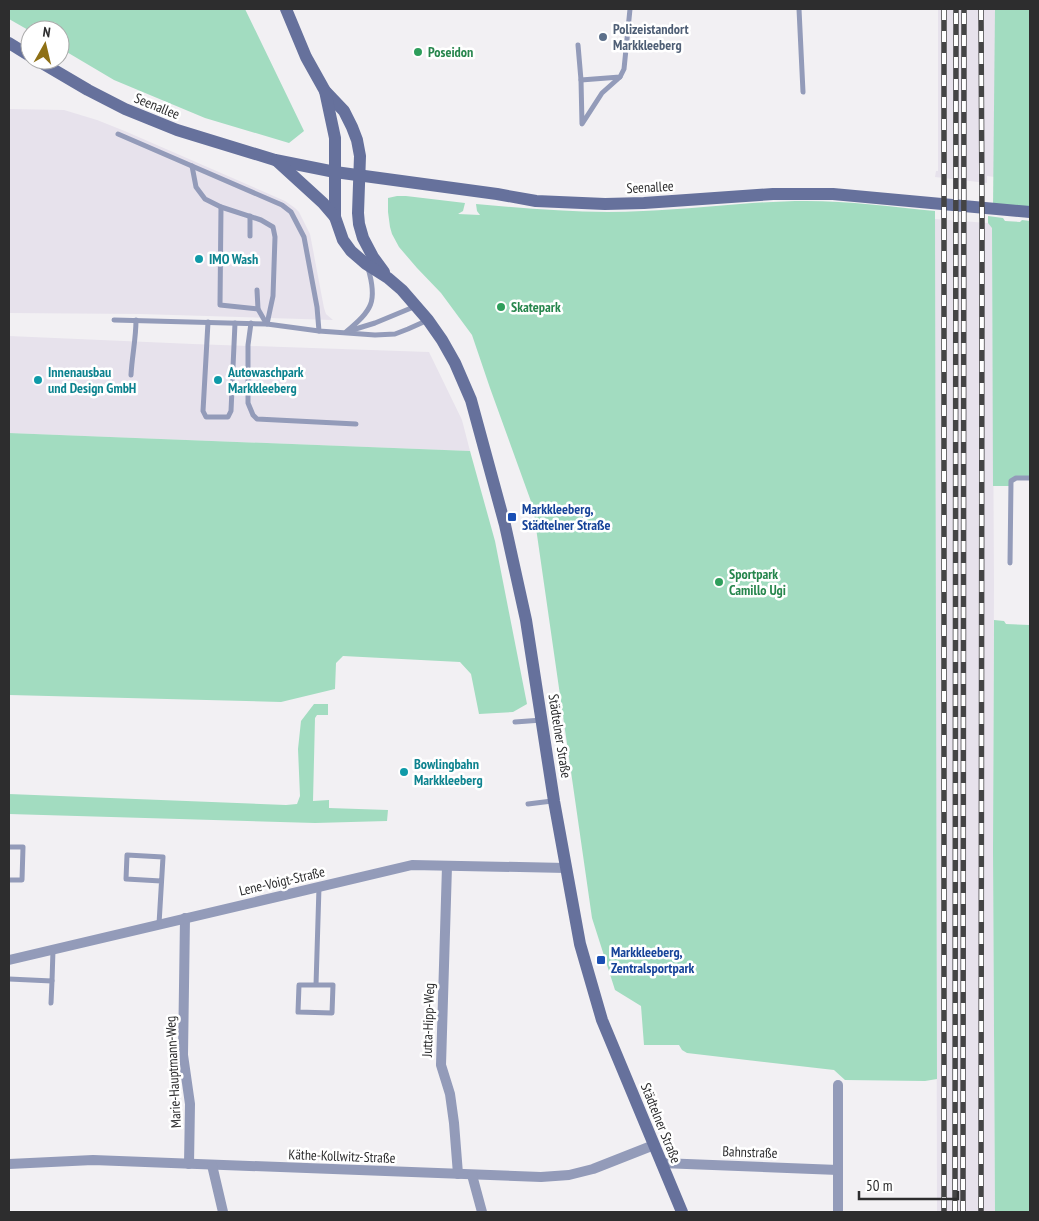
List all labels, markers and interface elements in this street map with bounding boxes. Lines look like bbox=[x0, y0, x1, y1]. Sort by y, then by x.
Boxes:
north arrow bbox=[20, 20, 70, 70]
place label: Polizeistandort Markkleeberg bbox=[613, 20, 688, 54]
text: N bbox=[42, 23, 52, 42]
marker: Polizeistandort Markkleeberg bbox=[597, 31, 609, 43]
place label: Poseidon bbox=[428, 43, 473, 61]
marker: Poseidon bbox=[412, 46, 424, 58]
street label: Seenallee bbox=[132, 89, 182, 123]
street label: Seenallee bbox=[626, 177, 674, 197]
place label: IMO Wash bbox=[209, 250, 258, 268]
marker: IMO Wash bbox=[193, 253, 205, 265]
place label: Skatepark bbox=[511, 298, 561, 316]
marker: Skatepark bbox=[495, 301, 507, 313]
place label: Innenausbau und Design GmbH bbox=[48, 363, 136, 397]
place label: Autowaschpark Markkleeberg bbox=[227, 363, 304, 397]
marker: Innenausbau und Design GmbH bbox=[32, 374, 44, 386]
marker: Autowaschpark Markkleeberg bbox=[212, 374, 224, 386]
place label: Markkleeberg, Städtelner Straße bbox=[522, 500, 611, 534]
marker: Markkleeberg, Städtelner Straße bbox=[506, 511, 518, 523]
place label: Sportpark Camillo Ugi bbox=[729, 565, 786, 599]
marker: Sportpark Camillo Ugi bbox=[713, 576, 725, 588]
street label: Städtelner Straße bbox=[544, 693, 576, 780]
place label: Bowlingbahn Markkleeberg bbox=[414, 755, 483, 789]
marker: Bowlingbahn Markkleeberg bbox=[398, 766, 410, 778]
street label: Lene-Voigt-Straße bbox=[237, 862, 327, 900]
place label: Markkleeberg, Zentralsportpark bbox=[611, 943, 695, 977]
marker: Markkleeberg, Zentralsportpark bbox=[595, 954, 607, 966]
street label: Jutta-Hipp-Weg bbox=[418, 983, 438, 1058]
street label: Marie-Hauptmann-Weg bbox=[161, 1016, 185, 1128]
street label: Städtelner Straße bbox=[637, 1080, 685, 1166]
street label: Bahnstraße bbox=[722, 1142, 778, 1162]
street label: Käthe-Kollwitz-Straße bbox=[288, 1145, 396, 1167]
scale bar bbox=[859, 1168, 958, 1200]
text: 50 m bbox=[866, 1176, 892, 1195]

